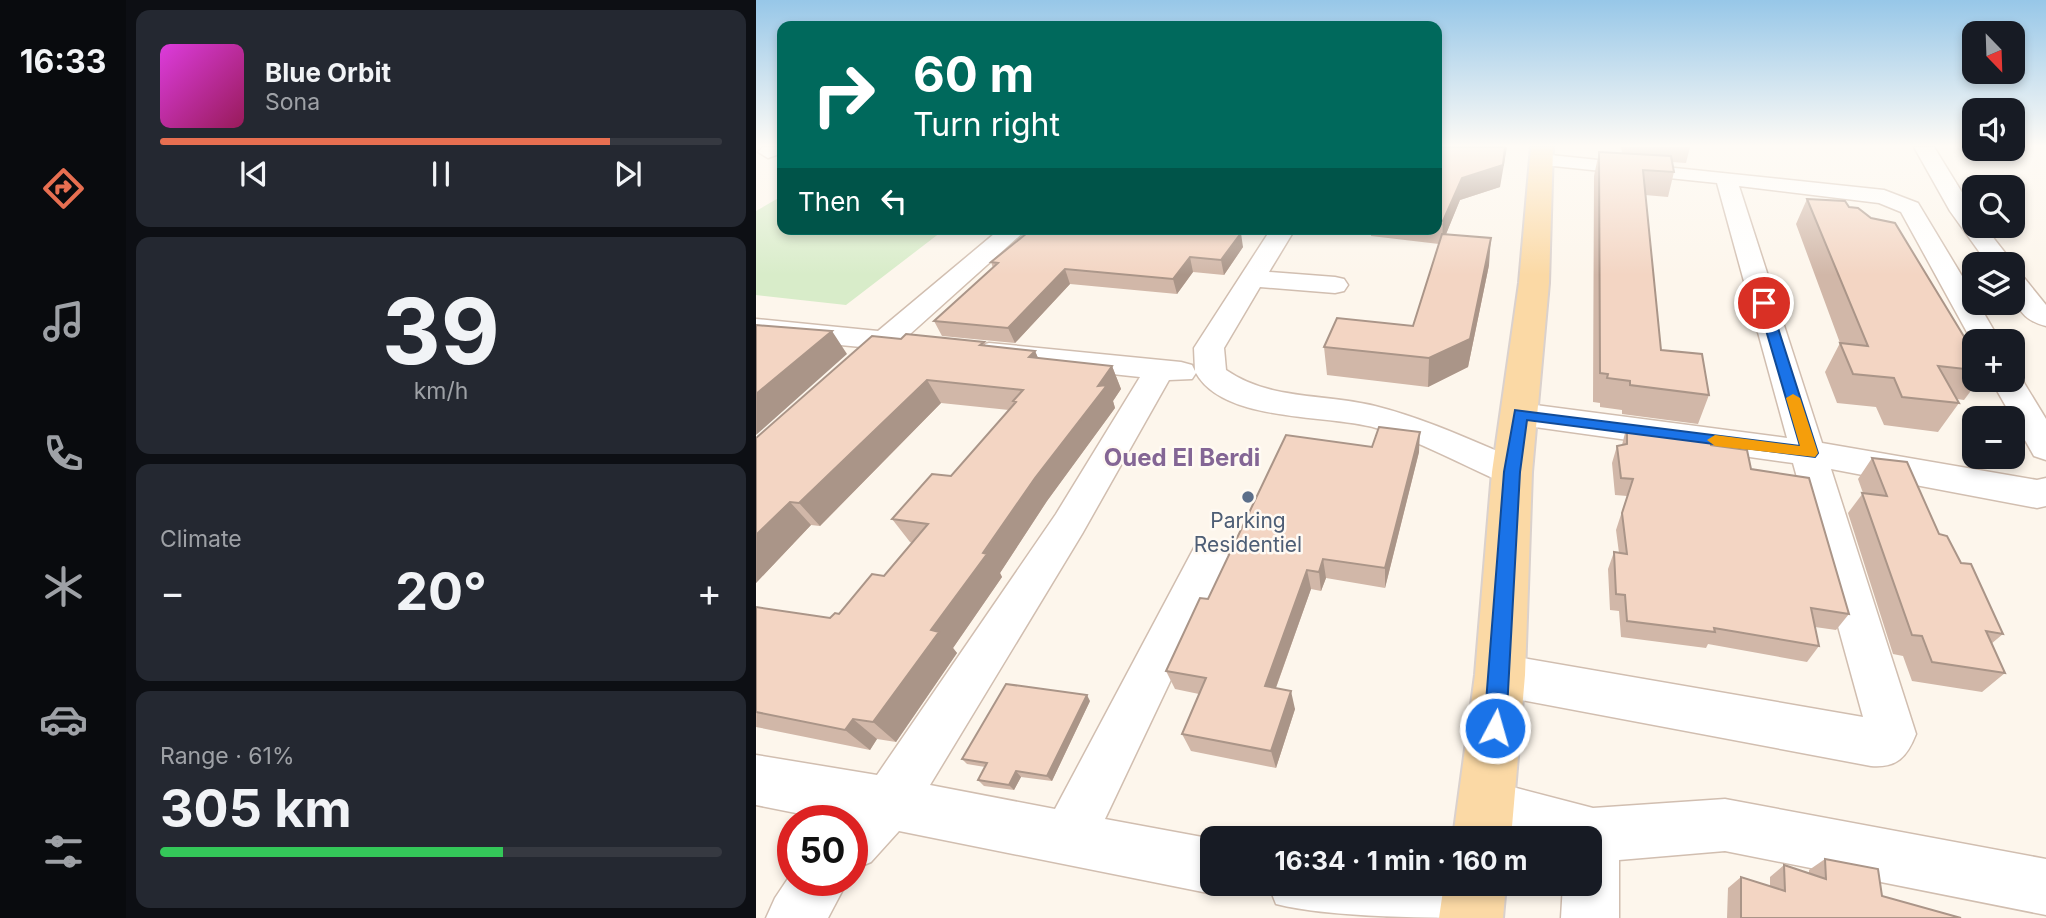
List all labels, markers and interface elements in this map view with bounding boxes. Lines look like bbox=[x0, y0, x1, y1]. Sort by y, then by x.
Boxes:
north arrow bbox=[1962, 21, 2025, 84]
map controls bbox=[1962, 21, 2025, 469]
text: 16:33 bbox=[20, 42, 106, 81]
text: 60 m bbox=[913, 45, 1034, 104]
icon: right bbox=[798, 49, 889, 140]
text: Blue Orbit bbox=[265, 57, 391, 88]
text: Sona bbox=[265, 88, 320, 116]
button: sound bbox=[1962, 98, 2025, 161]
text: Turn right bbox=[913, 105, 1060, 144]
icon: previous bbox=[235, 155, 273, 193]
icon: pause bbox=[422, 155, 460, 193]
icon: next bbox=[609, 155, 647, 193]
icon: directions bbox=[39, 164, 88, 213]
button: search bbox=[1962, 175, 2025, 238]
icon: left bbox=[875, 182, 913, 220]
text: Then bbox=[798, 186, 861, 217]
button: layers bbox=[1962, 252, 2025, 315]
pin bbox=[1734, 273, 1794, 333]
text: 39 bbox=[382, 276, 500, 386]
icon: arrive bbox=[1745, 284, 1783, 322]
icon: music bbox=[39, 297, 88, 346]
button: + bbox=[1962, 329, 2025, 392]
text: km/h bbox=[414, 377, 468, 405]
button: − bbox=[1962, 406, 2025, 469]
icon: phone bbox=[39, 429, 88, 478]
district label: Oued El Berdi bbox=[1104, 443, 1260, 472]
marker: Parking Residentiel bbox=[1240, 489, 1256, 505]
place label: Parking Residentiel bbox=[1194, 508, 1302, 557]
text: Climate bbox=[160, 525, 242, 553]
text: 20° bbox=[395, 560, 487, 623]
icon: climate bbox=[39, 562, 88, 611]
text: − bbox=[160, 569, 185, 615]
text: + bbox=[697, 569, 722, 615]
position arrow bbox=[1458, 691, 1532, 765]
icon: car bbox=[39, 695, 88, 744]
text: Range · 61% bbox=[160, 742, 294, 770]
text: 305 km bbox=[160, 777, 352, 840]
speed limit sign: 50 bbox=[777, 805, 868, 896]
icon: filters bbox=[39, 827, 88, 876]
text: 16:34 · 1 min · 160 m bbox=[1275, 845, 1527, 876]

